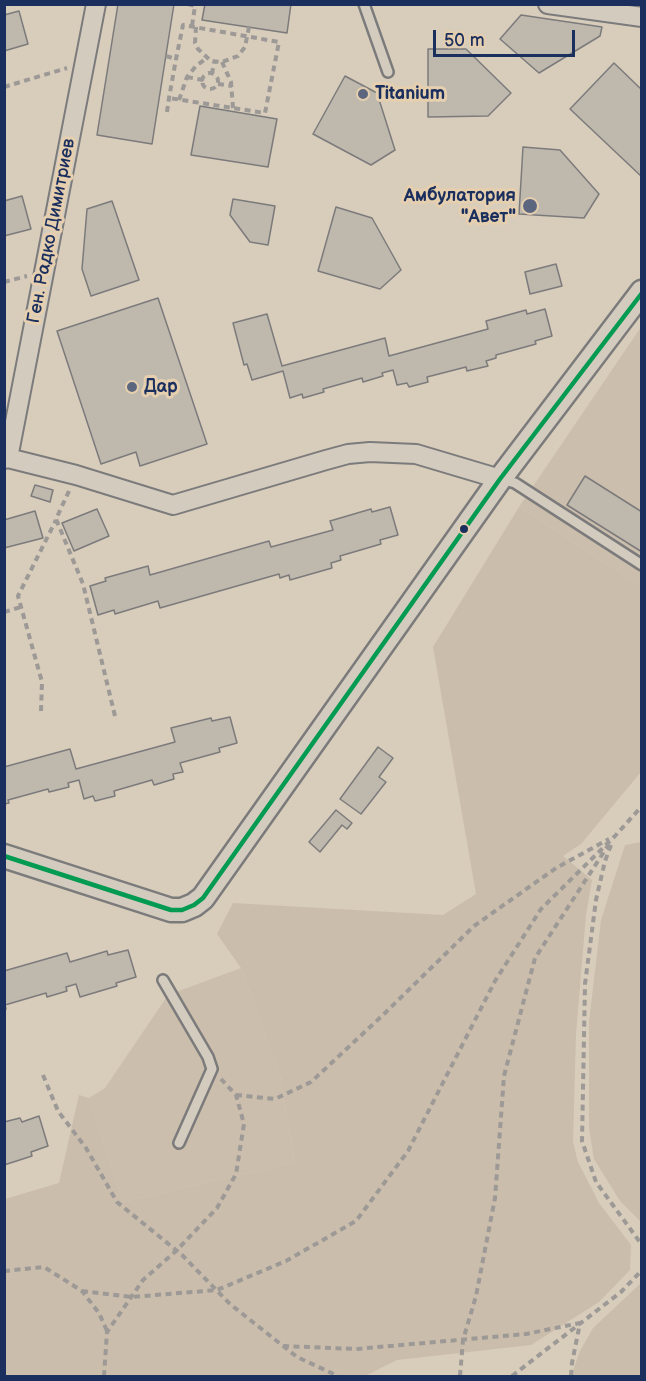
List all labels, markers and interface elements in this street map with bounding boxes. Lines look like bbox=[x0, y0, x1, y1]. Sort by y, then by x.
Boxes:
scale bar bbox=[436, 18, 578, 56]
text: 50 m bbox=[444, 30, 485, 51]
place label: Titanium bbox=[375, 83, 445, 105]
marker: Titanium bbox=[356, 87, 370, 101]
street label: Ген. Радко Димитриев bbox=[23, 137, 81, 325]
place label: Амбулатория "Авет" bbox=[404, 185, 516, 228]
marker: Амбулатория "Авет" bbox=[521, 197, 539, 215]
place label: Дар bbox=[144, 376, 178, 398]
marker: Дар bbox=[125, 380, 139, 394]
unlabelled marker bbox=[458, 523, 470, 535]

